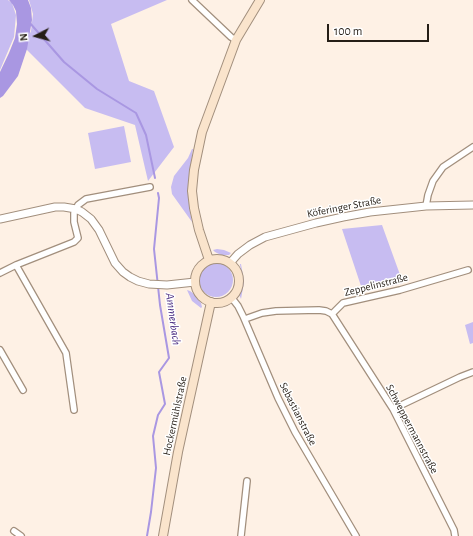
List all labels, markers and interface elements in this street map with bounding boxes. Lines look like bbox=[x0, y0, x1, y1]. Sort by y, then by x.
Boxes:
north arrow bbox=[16, 16, 56, 56]
scale bar bbox=[329, 16, 431, 42]
text: 100 m bbox=[334, 25, 362, 37]
text: N bbox=[18, 33, 29, 42]
street label: Köferinger Straße bbox=[306, 193, 382, 221]
street label: Zeppelinstraße bbox=[343, 271, 409, 299]
water label: Ammerbach bbox=[162, 292, 184, 346]
street label: Hockermühlstraße bbox=[160, 375, 190, 457]
street label: Sebastianstraße bbox=[276, 380, 320, 448]
street label: Schweppermannstraße bbox=[383, 382, 441, 476]

